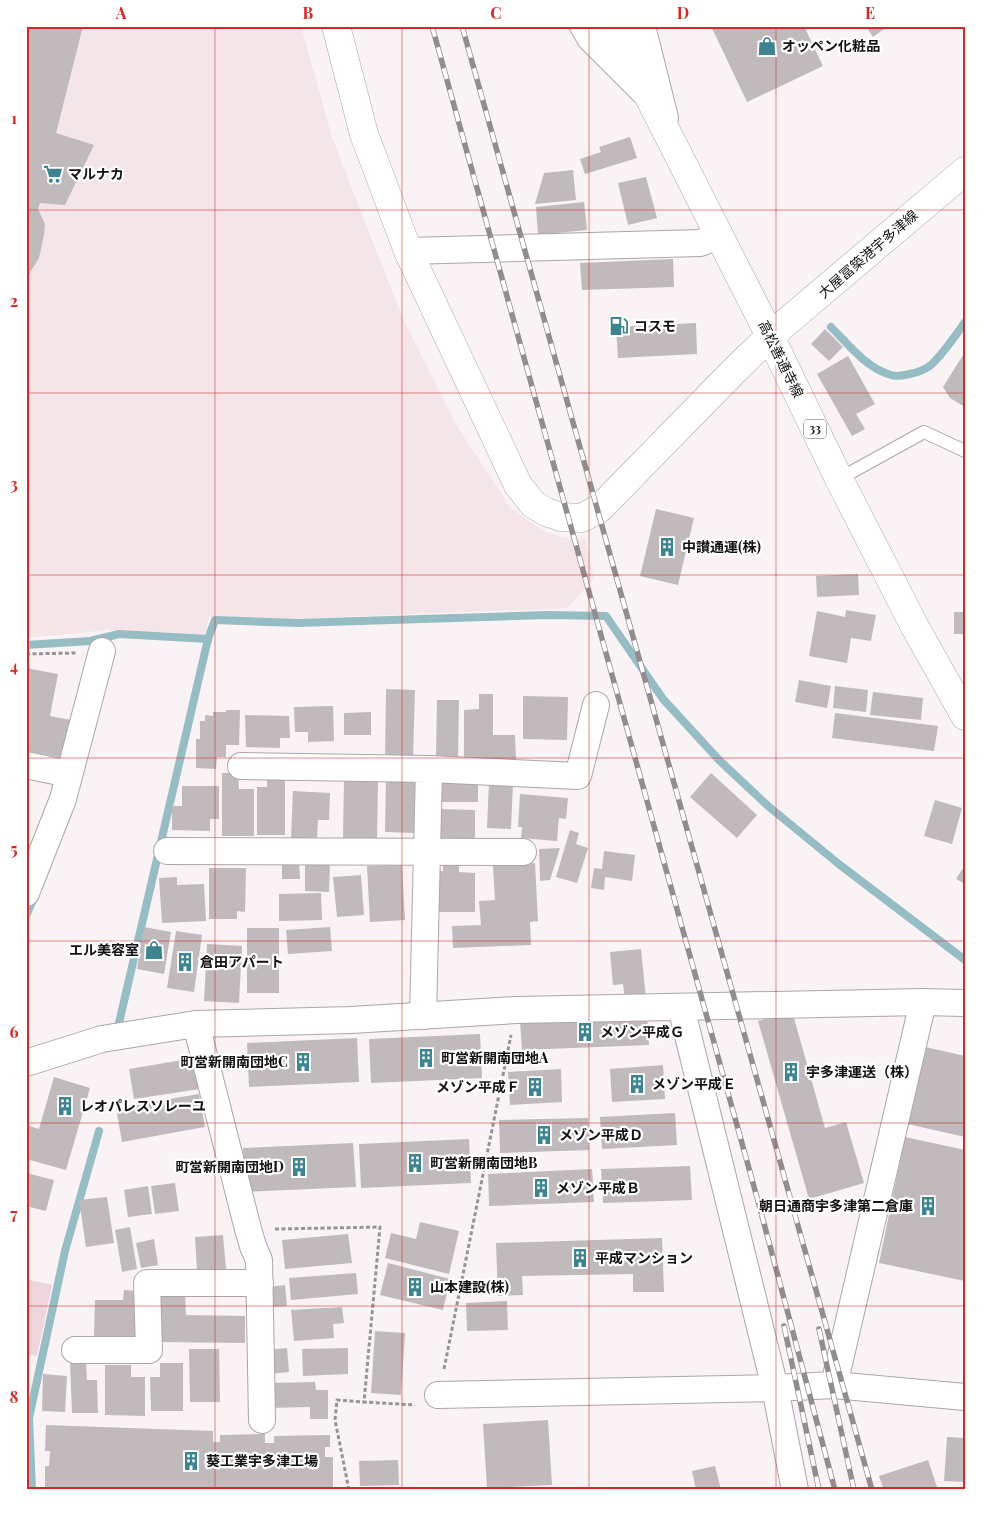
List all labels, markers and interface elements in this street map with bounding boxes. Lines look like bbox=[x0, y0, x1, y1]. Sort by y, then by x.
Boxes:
text: A bbox=[115, 2, 127, 23]
text: B bbox=[303, 2, 314, 23]
text: C bbox=[490, 2, 502, 23]
text: D bbox=[677, 2, 689, 23]
text: E bbox=[865, 2, 875, 23]
shop icon: オッペン化粧品 bbox=[756, 35, 778, 57]
place label: オッペン化粧品 bbox=[782, 36, 880, 55]
text: 1 bbox=[11, 107, 17, 128]
supermarket icon: マルナカ bbox=[42, 163, 64, 185]
place label: マルナカ bbox=[68, 164, 124, 183]
street label: 大屋冨築港宇多津線 bbox=[814, 205, 921, 302]
text: 2 bbox=[10, 290, 18, 311]
fuel station icon: コスモ bbox=[608, 315, 630, 337]
place label: コスモ bbox=[634, 316, 676, 335]
street label: 高松善通寺線 bbox=[754, 317, 808, 401]
road number: 33 bbox=[804, 419, 826, 438]
text: 3 bbox=[10, 473, 18, 494]
building icon: 中讃通運(株) bbox=[656, 536, 678, 558]
place label: 中讃通運(株) bbox=[682, 537, 761, 556]
text: 4 bbox=[10, 655, 18, 676]
text: 5 bbox=[10, 838, 18, 859]
shop icon: エル美容室 bbox=[143, 939, 165, 961]
place label: エル美容室 bbox=[69, 940, 139, 959]
building icon: 倉田アパート bbox=[174, 951, 196, 973]
place label: 倉田アパート bbox=[200, 952, 284, 971]
text: 6 bbox=[10, 1021, 19, 1042]
building icon: メゾン平成Ｇ bbox=[574, 1021, 596, 1043]
place label: メゾン平成Ｇ bbox=[600, 1022, 684, 1041]
building icon: 町営新開南団地A bbox=[415, 1047, 437, 1069]
place label: 町営新開南団地A bbox=[441, 1048, 549, 1067]
building icon: 町営新開南団地C bbox=[292, 1051, 314, 1073]
place label: 町営新開南団地C bbox=[180, 1052, 288, 1071]
building icon: 宇多津運送（株） bbox=[780, 1061, 802, 1083]
place label: 宇多津運送（株） bbox=[806, 1062, 918, 1081]
building icon: メゾン平成Ｅ bbox=[626, 1073, 648, 1095]
place label: メゾン平成Ｅ bbox=[652, 1074, 736, 1093]
building icon: メゾン平成Ｆ bbox=[524, 1076, 546, 1098]
place label: メゾン平成Ｆ bbox=[436, 1077, 520, 1096]
building icon: レオパレスソレーユ bbox=[54, 1095, 76, 1117]
place label: レオパレスソレーユ bbox=[80, 1096, 206, 1115]
building icon: メゾン平成Ｄ bbox=[533, 1124, 555, 1146]
place label: メゾン平成Ｄ bbox=[559, 1125, 643, 1144]
building icon: 町営新開南団地B bbox=[404, 1152, 426, 1174]
place label: 町営新開南団地B bbox=[430, 1153, 537, 1172]
building icon: 町営新開南団地D bbox=[288, 1156, 310, 1178]
place label: 町営新開南団地D bbox=[175, 1157, 284, 1176]
building icon: メゾン平成Ｂ bbox=[530, 1177, 552, 1199]
place label: メゾン平成Ｂ bbox=[556, 1178, 640, 1197]
building icon: 朝日通商宇多津第二倉庫 bbox=[917, 1195, 939, 1217]
place label: 朝日通商宇多津第二倉庫 bbox=[759, 1196, 913, 1215]
text: 7 bbox=[10, 1203, 18, 1224]
building icon: 平成マンション bbox=[569, 1247, 591, 1269]
place label: 平成マンション bbox=[595, 1248, 693, 1267]
building icon: 山本建設(株) bbox=[404, 1276, 426, 1298]
place label: 山本建設(株) bbox=[430, 1277, 509, 1296]
text: 8 bbox=[10, 1386, 19, 1407]
building icon: 葵工業宇多津工場 bbox=[180, 1450, 202, 1472]
place label: 葵工業宇多津工場 bbox=[206, 1451, 318, 1470]

